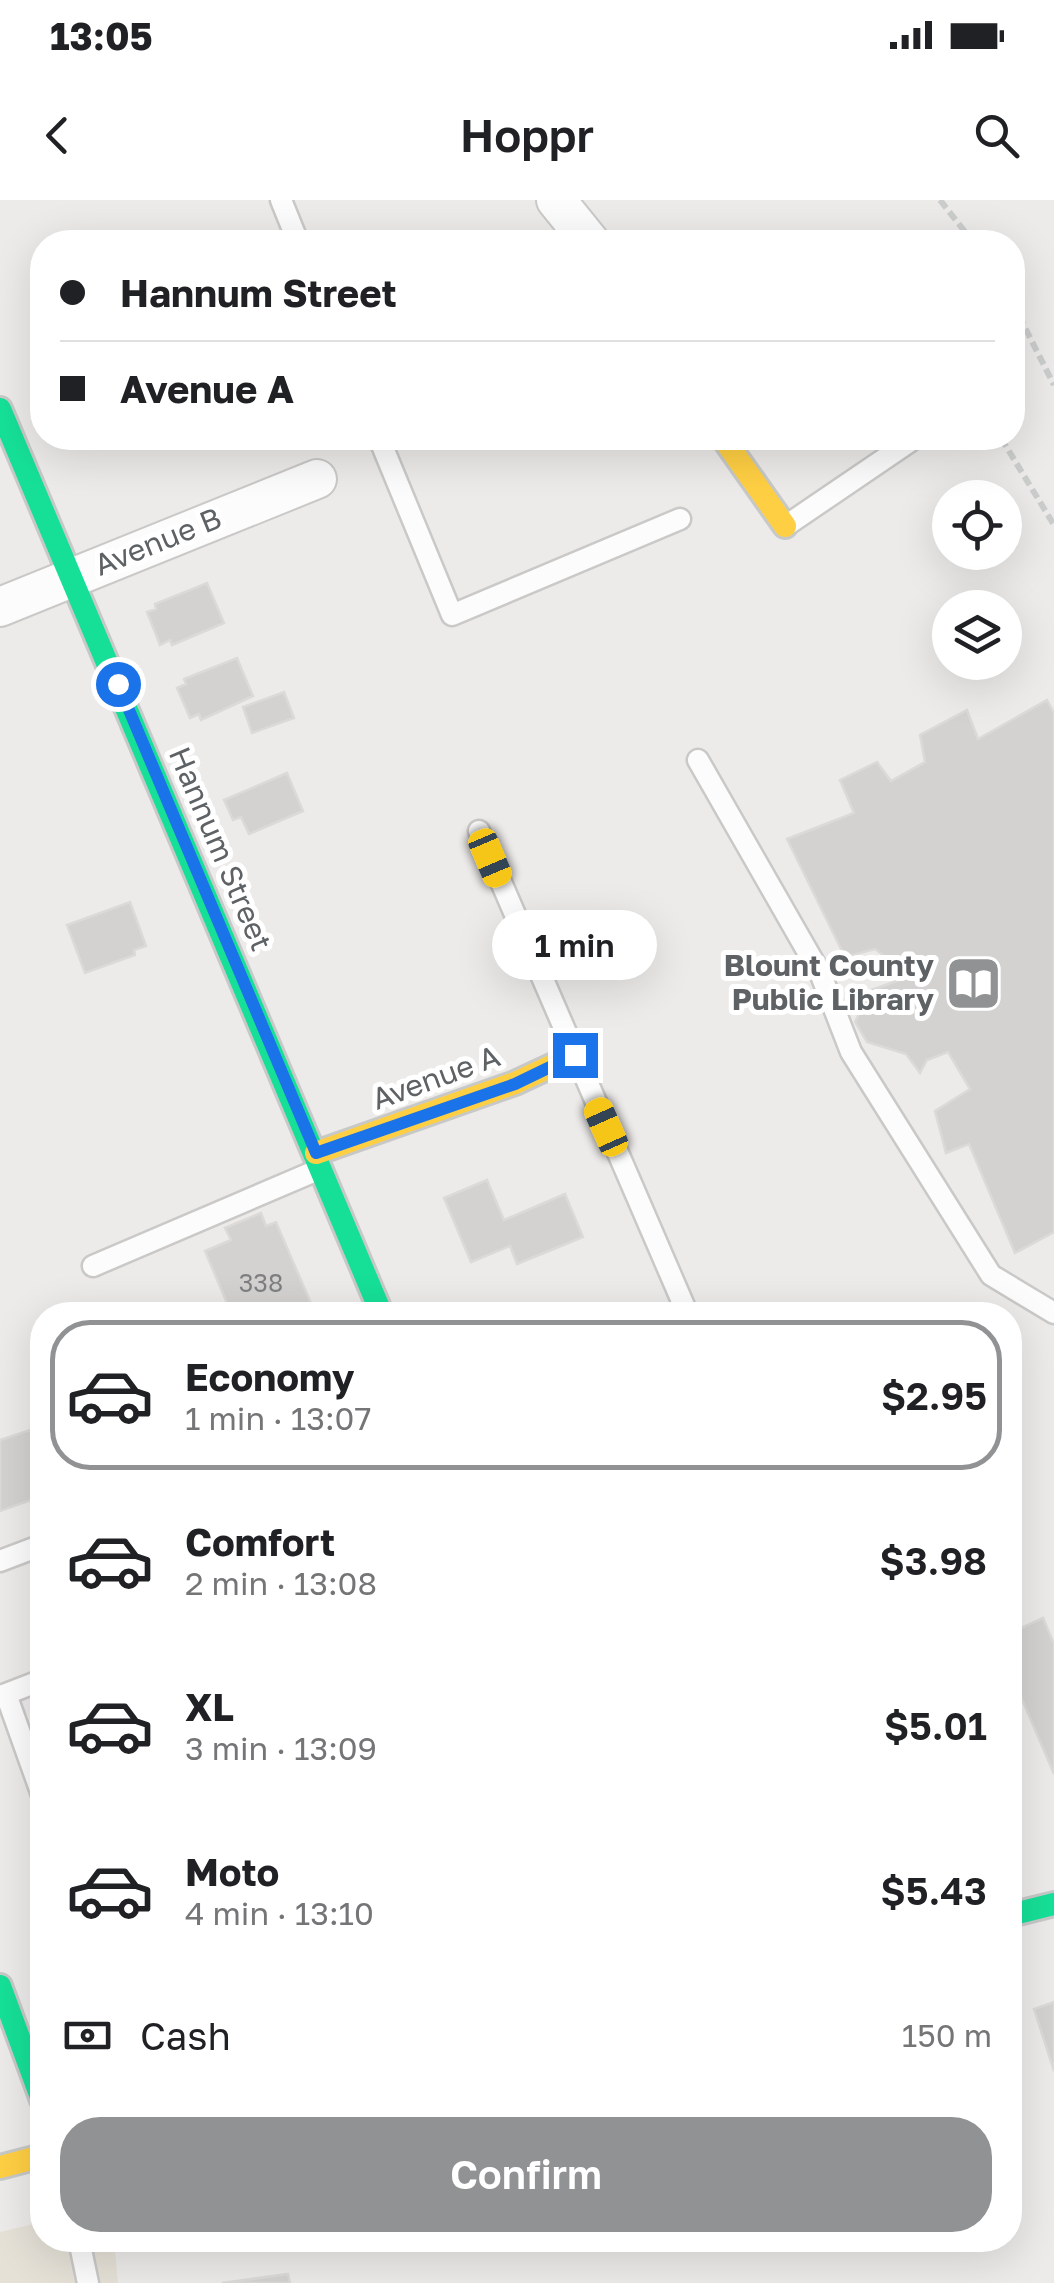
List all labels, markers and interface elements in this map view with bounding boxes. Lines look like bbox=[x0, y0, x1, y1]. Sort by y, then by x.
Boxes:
text: 13:05 bbox=[50, 13, 153, 58]
icon: back bbox=[30, 108, 85, 163]
text: Hoppr bbox=[460, 108, 594, 162]
icon: search bbox=[969, 108, 1024, 163]
text: Hannum Street bbox=[120, 270, 397, 315]
text: Avenue A bbox=[120, 366, 294, 411]
map controls bbox=[932, 480, 1022, 680]
button: locate bbox=[932, 480, 1022, 570]
street label: Avenue B bbox=[89, 499, 226, 583]
button: layers bbox=[932, 590, 1022, 680]
route start bbox=[96, 662, 141, 707]
street label: Hannum Street bbox=[162, 741, 280, 956]
car bbox=[464, 825, 516, 891]
callout: 1 min bbox=[492, 910, 658, 980]
text: 1 min bbox=[534, 926, 615, 964]
place label: Blount County Public Library bbox=[724, 947, 934, 1017]
library icon: Blount County Public Library bbox=[943, 953, 1003, 1013]
route end bbox=[553, 1033, 598, 1078]
street label: Avenue A bbox=[367, 1037, 505, 1117]
car bbox=[580, 1093, 632, 1161]
house number: 338 bbox=[239, 1267, 283, 1298]
icon: car bbox=[65, 1350, 155, 1440]
text: Economy bbox=[185, 1354, 354, 1399]
text: $2.95 bbox=[881, 1373, 987, 1418]
text: 1 min · 13:07 bbox=[185, 1399, 371, 1437]
icon: car bbox=[65, 1515, 155, 1605]
text: Comfort bbox=[185, 1519, 335, 1564]
text: $3.98 bbox=[880, 1538, 987, 1583]
text: 2 min · 13:08 bbox=[185, 1564, 377, 1602]
icon: car bbox=[65, 1680, 155, 1770]
text: XL bbox=[185, 1684, 234, 1729]
text: $5.01 bbox=[884, 1703, 987, 1748]
text: 3 min · 13:09 bbox=[185, 1729, 377, 1767]
icon: car bbox=[65, 1845, 155, 1935]
text: Moto bbox=[185, 1849, 279, 1894]
text: $5.43 bbox=[881, 1868, 987, 1913]
text: 4 min · 13:10 bbox=[185, 1894, 374, 1932]
icon: cash bbox=[60, 2008, 115, 2063]
text: Cash bbox=[140, 2013, 231, 2058]
text: 150 m bbox=[902, 2016, 992, 2054]
button: Confirm bbox=[60, 2117, 992, 2232]

